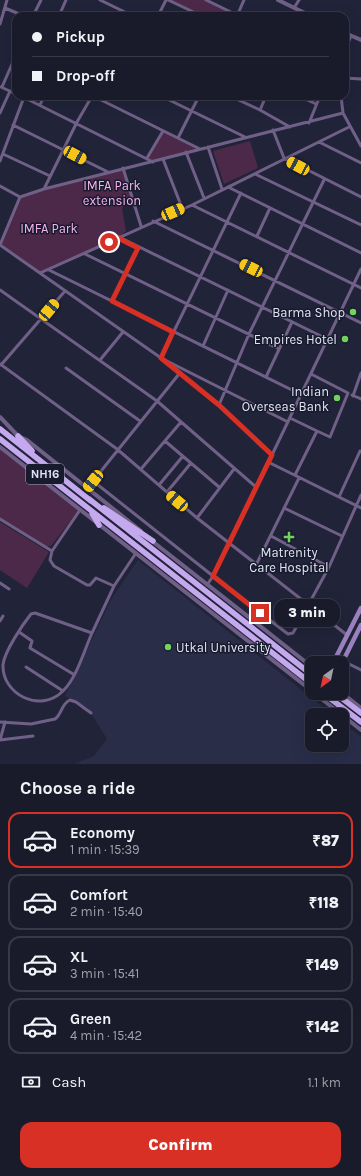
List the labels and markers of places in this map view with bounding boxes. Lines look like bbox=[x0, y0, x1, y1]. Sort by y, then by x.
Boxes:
place label: Barma Shop bbox=[272, 305, 345, 320]
marker: Barma Shop bbox=[348, 307, 358, 317]
place label: Empires Hotel bbox=[254, 332, 337, 347]
marker: Empires Hotel bbox=[340, 334, 350, 344]
place label: Indian Overseas Bank bbox=[242, 384, 329, 414]
marker: Indian Overseas Bank bbox=[332, 393, 342, 403]
marker: Matrenity Care Hospital bbox=[283, 531, 295, 543]
place label: Matrenity Care Hospital bbox=[249, 545, 329, 575]
place label: Utkal University bbox=[176, 640, 270, 655]
marker: Utkal University bbox=[163, 642, 173, 652]

